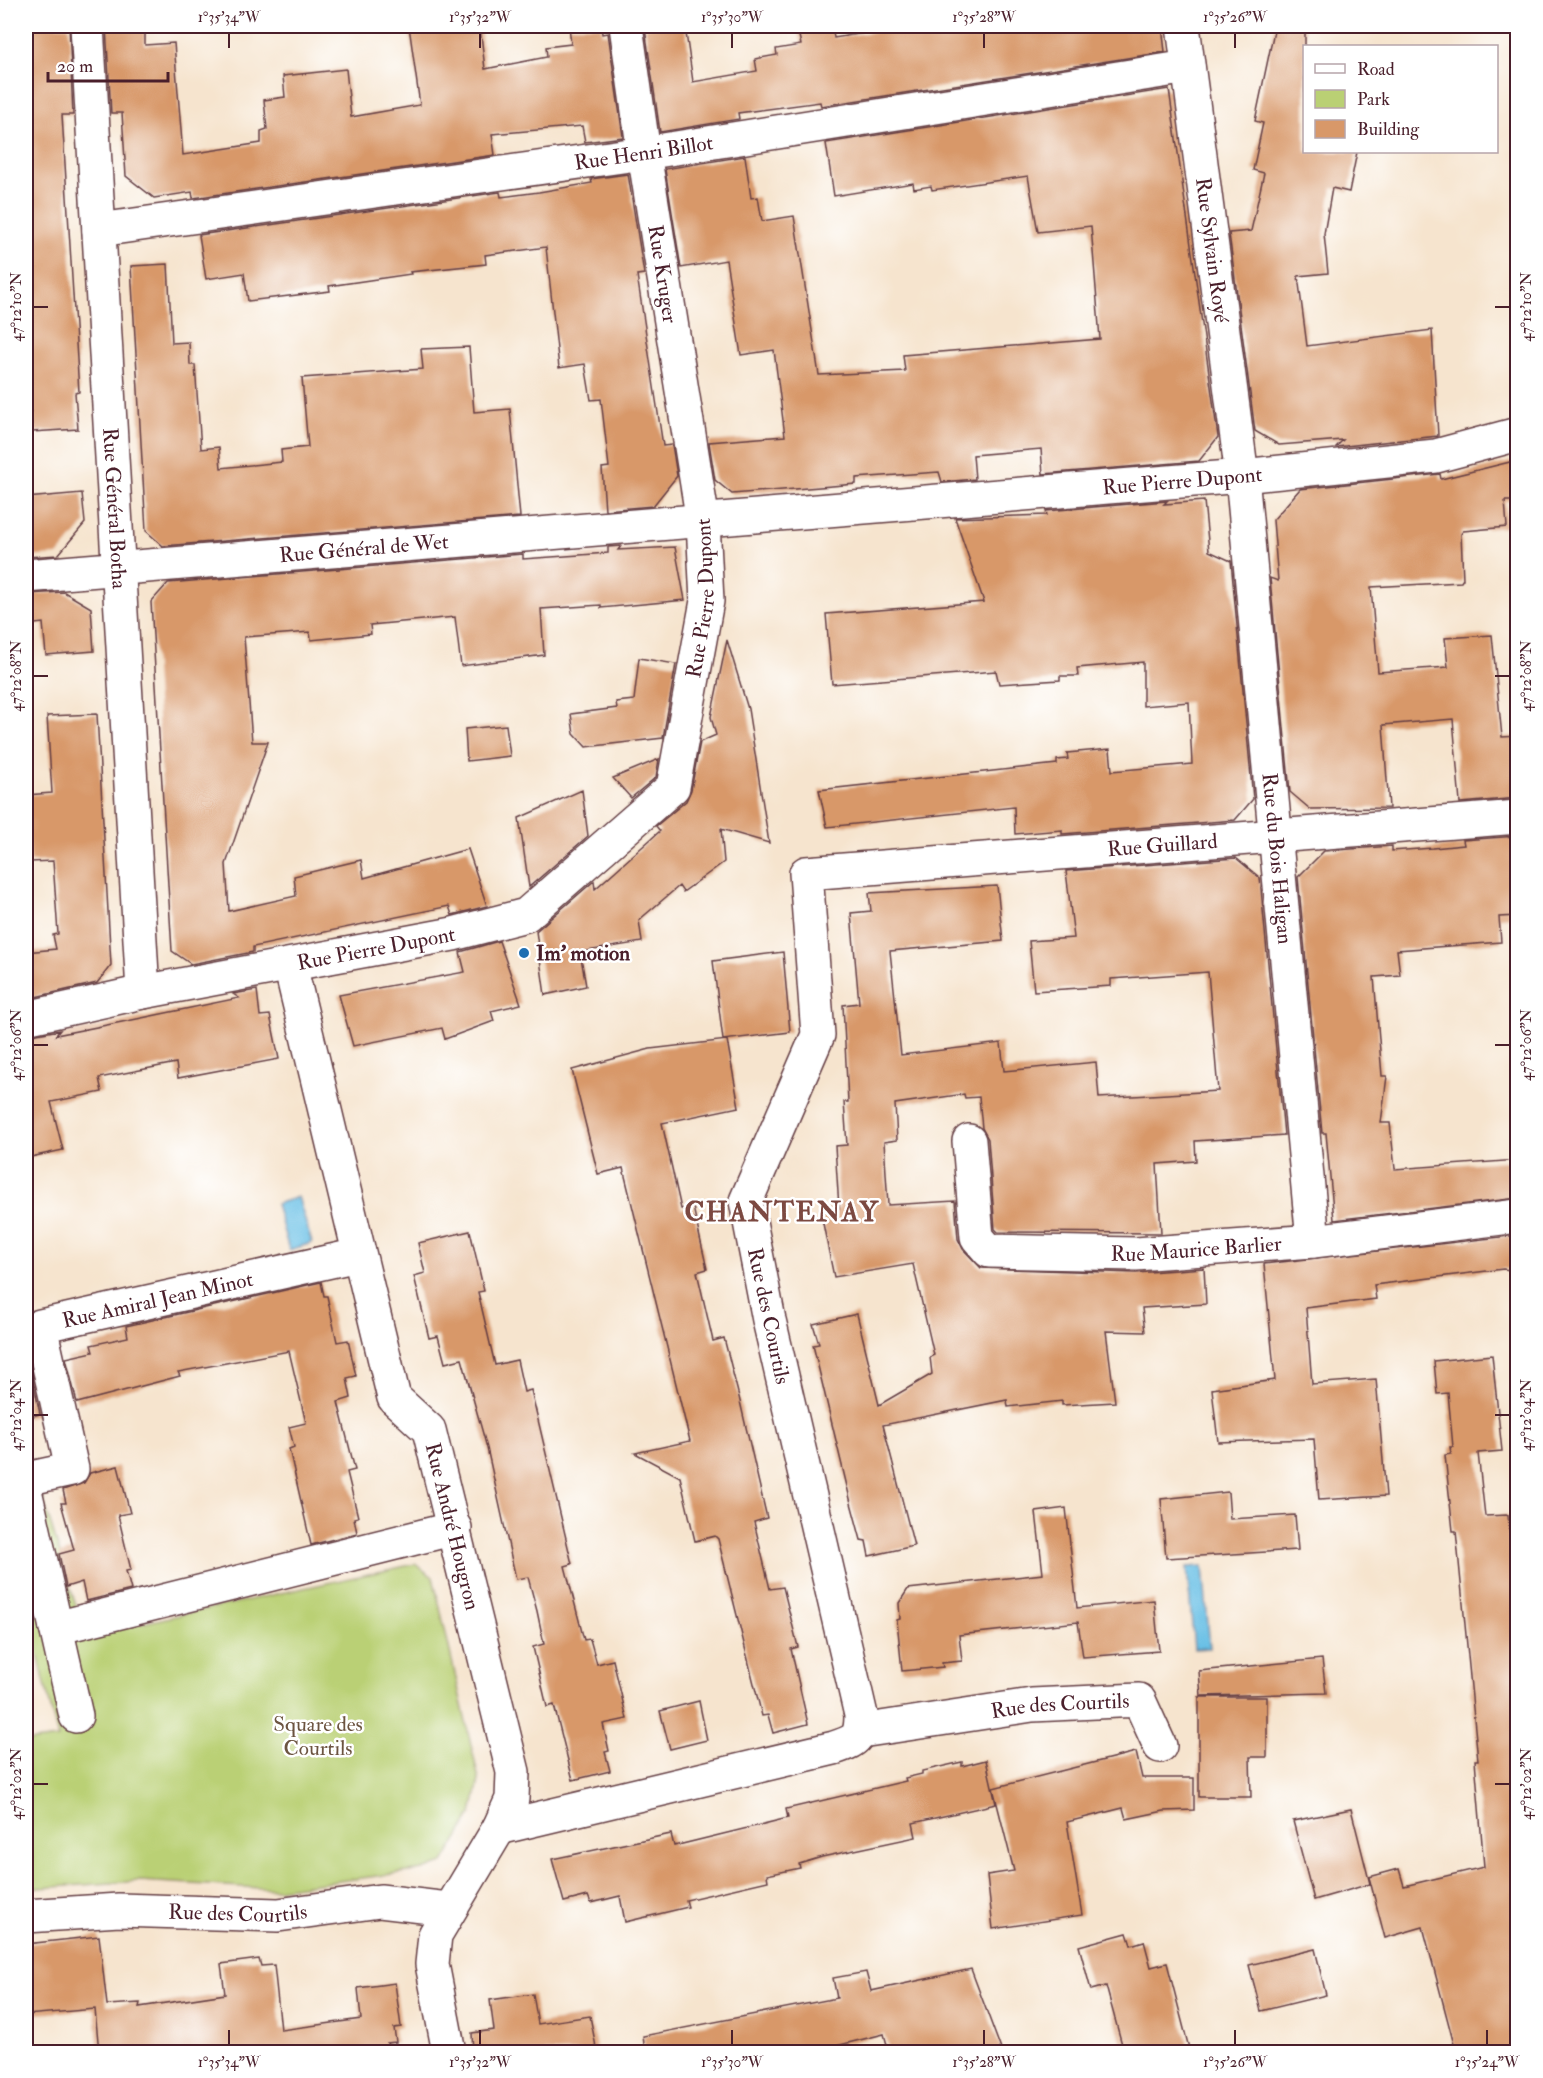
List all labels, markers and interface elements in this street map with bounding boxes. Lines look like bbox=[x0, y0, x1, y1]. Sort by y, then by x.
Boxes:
text: 1°35'34"W bbox=[198, 8, 261, 27]
text: 1°35'32"W bbox=[449, 8, 512, 27]
text: 1°35'30"W bbox=[701, 8, 764, 27]
text: 1°35'28"W bbox=[952, 8, 1016, 27]
text: 1°35'26"W bbox=[1203, 8, 1268, 27]
scale bar bbox=[48, 45, 168, 83]
legend bbox=[1303, 45, 1498, 153]
text: 20 m bbox=[57, 55, 93, 78]
text: Road bbox=[1357, 58, 1395, 81]
text: Park bbox=[1357, 88, 1390, 111]
text: Building bbox=[1357, 118, 1420, 141]
street label: Rue Henri Billot bbox=[572, 129, 715, 177]
street label: Rue Sylvain Royé bbox=[1189, 176, 1235, 325]
street label: Rue Kruger bbox=[641, 223, 684, 325]
text: 47°12'10"N bbox=[7, 272, 26, 342]
text: 47°12'10"N bbox=[1517, 272, 1536, 342]
street label: Rue Général Botha bbox=[96, 427, 133, 590]
street label: Rue Pierre Dupont bbox=[1101, 461, 1264, 501]
street label: Rue Pierre Dupont bbox=[680, 516, 721, 680]
street label: Rue Général de Wet bbox=[278, 528, 450, 569]
text: 47°12'08"N bbox=[7, 640, 26, 712]
text: 47°12'08"N bbox=[1517, 640, 1536, 712]
street label: Rue du Bois Haligan bbox=[1256, 772, 1298, 946]
street label: Rue Guillard bbox=[1106, 828, 1219, 863]
street label: Rue Pierre Dupont bbox=[295, 921, 458, 977]
place label: Im' motion bbox=[536, 940, 630, 967]
marker: Im' motion bbox=[517, 946, 531, 960]
text: 47°12'06"N bbox=[7, 1008, 26, 1081]
text: 47°12'06"N bbox=[1517, 1008, 1536, 1081]
district label: CHANTENAY bbox=[685, 1196, 879, 1229]
street label: Rue Maurice Barlier bbox=[1110, 1230, 1283, 1268]
street label: Rue des Courtils bbox=[741, 1245, 796, 1387]
street label: Rue Amiral Jean Minot bbox=[60, 1266, 256, 1335]
text: 47°12'04"N bbox=[7, 1378, 26, 1451]
text: 47°12'04"N bbox=[1517, 1378, 1536, 1451]
street label: Rue André Hougron bbox=[419, 1440, 486, 1613]
street label: Rue des Courtils bbox=[989, 1687, 1130, 1725]
park label: Square des Courtils bbox=[273, 1711, 363, 1762]
text: 47°12'02"N bbox=[7, 1747, 26, 1820]
text: 47°12'02"N bbox=[1517, 1747, 1536, 1820]
street label: Rue des Courtils bbox=[168, 1898, 309, 1929]
text: 1°35'34"W bbox=[198, 2053, 261, 2072]
text: 1°35'32"W bbox=[449, 2053, 512, 2072]
text: 1°35'30"W bbox=[701, 2053, 764, 2072]
text: 1°35'28"W bbox=[952, 2053, 1016, 2072]
text: 1°35'26"W bbox=[1203, 2053, 1268, 2072]
text: 1°35'24"W bbox=[1455, 2053, 1520, 2072]

